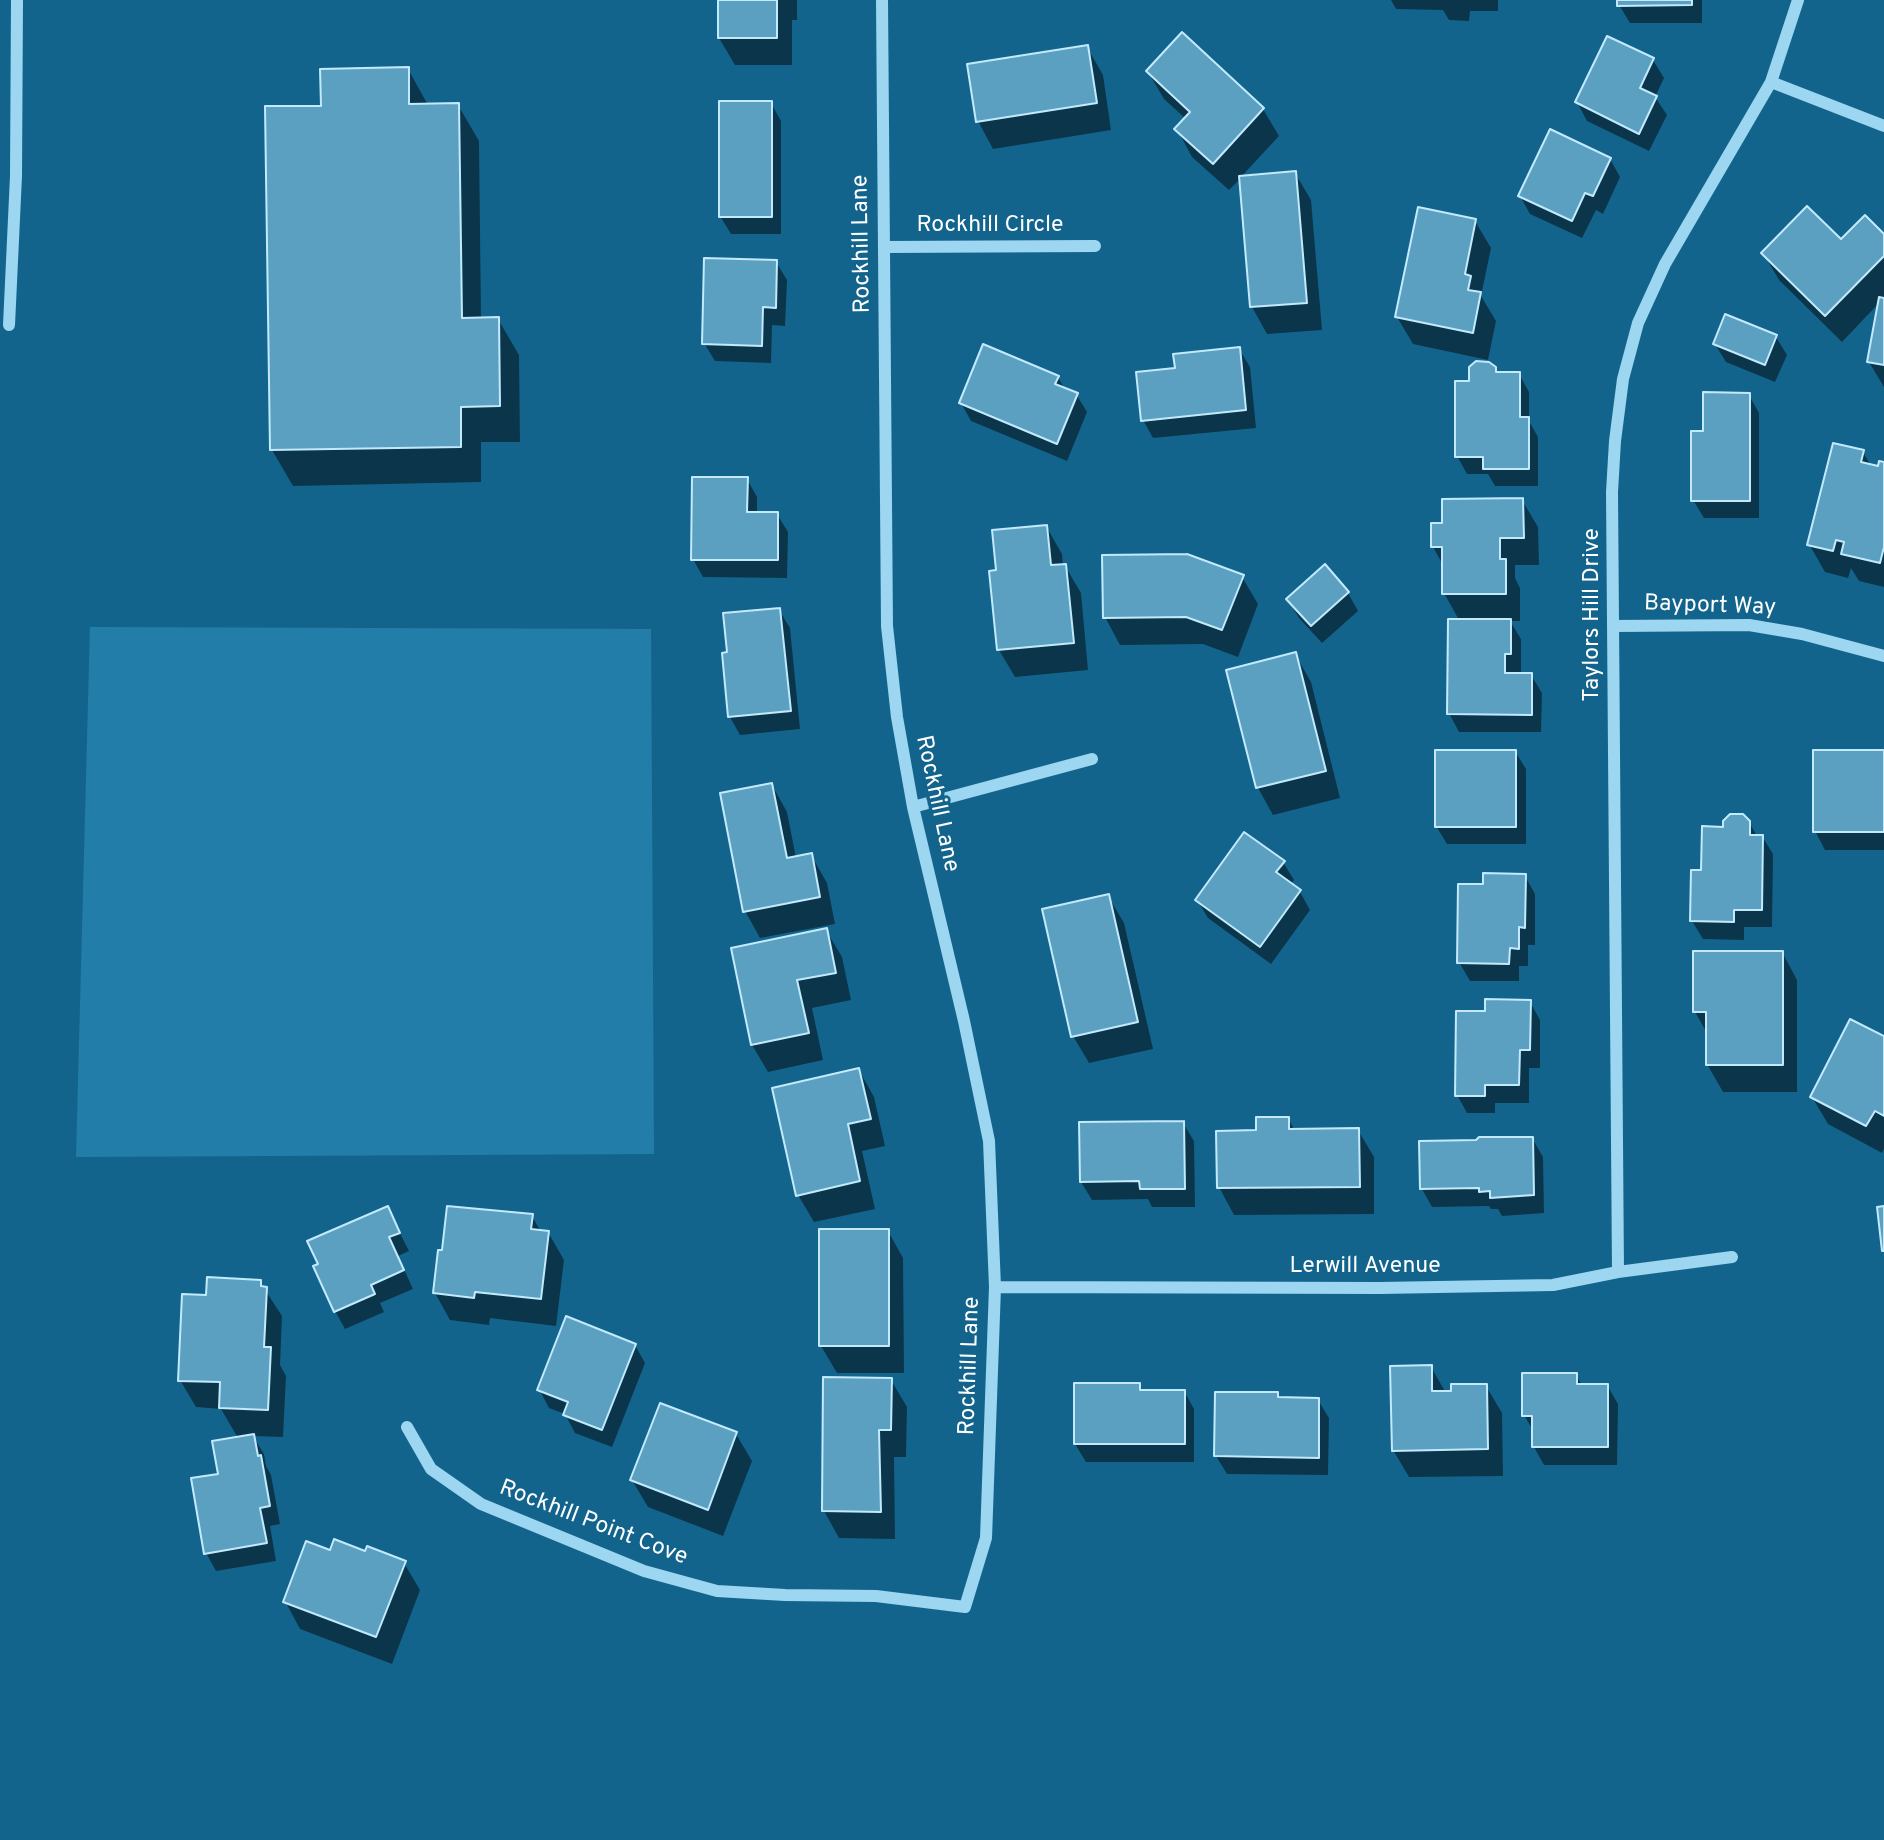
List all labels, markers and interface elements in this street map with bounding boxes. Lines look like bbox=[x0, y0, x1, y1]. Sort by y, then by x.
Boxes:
street label: Rockhill Lane bbox=[848, 174, 878, 314]
street label: Rockhill Circle bbox=[917, 212, 1063, 240]
street label: Taylors Hill Drive bbox=[1579, 528, 1607, 702]
street label: Bayport Way bbox=[1643, 591, 1777, 623]
street label: Rockhill Lane bbox=[908, 733, 964, 875]
street label: Lerwill Avenue bbox=[1289, 1253, 1441, 1281]
street label: Rockhill Lane bbox=[955, 1296, 987, 1436]
street label: Rockhill Point Cove bbox=[495, 1475, 691, 1573]

